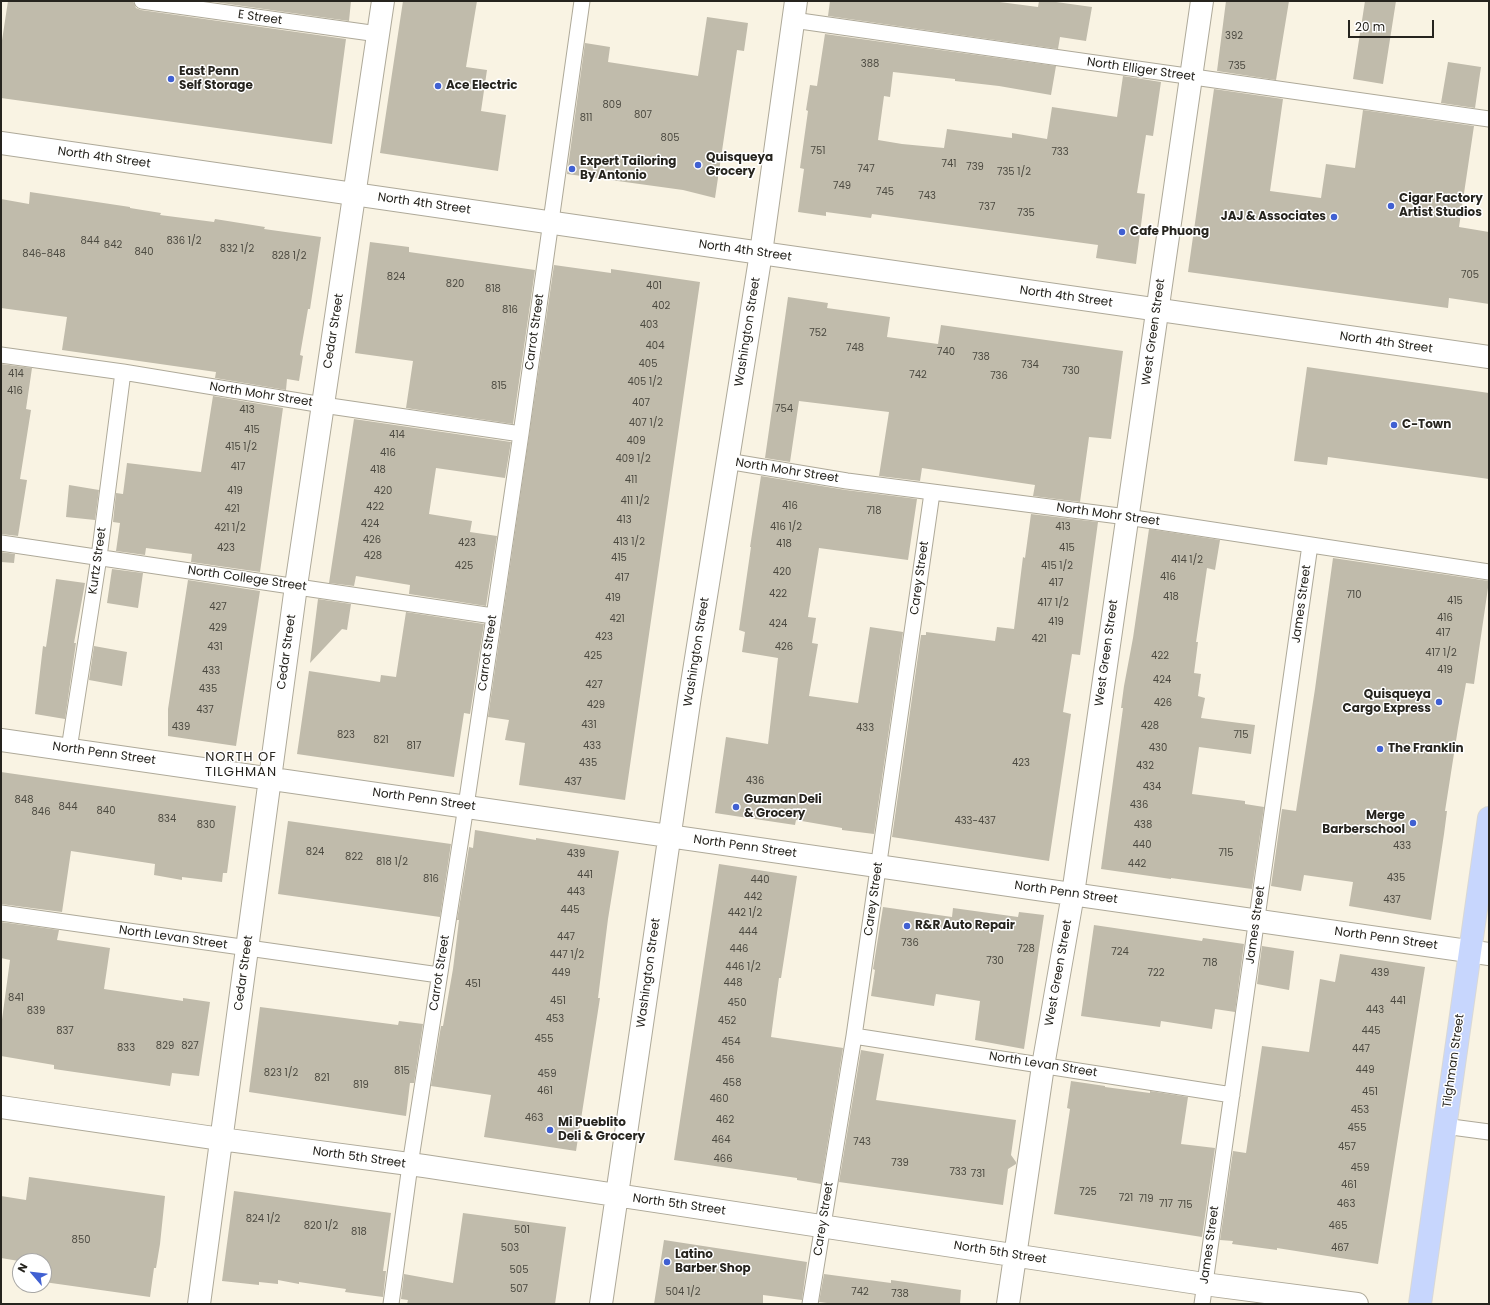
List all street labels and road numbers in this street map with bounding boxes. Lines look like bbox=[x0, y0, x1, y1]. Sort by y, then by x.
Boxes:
street label: E Street bbox=[237, 8, 283, 28]
street label: North Elliger Street bbox=[1086, 55, 1196, 85]
street label: North 4th Street bbox=[57, 144, 151, 172]
street label: North 4th Street bbox=[377, 190, 471, 218]
street label: North 4th Street bbox=[698, 237, 792, 265]
street label: Washington Street bbox=[732, 276, 764, 388]
street label: West Green Street bbox=[1139, 278, 1169, 386]
street label: North 4th Street bbox=[1019, 283, 1113, 311]
street label: Cedar Street bbox=[321, 292, 347, 370]
street label: Carrot Street bbox=[523, 293, 547, 371]
street label: North 4th Street bbox=[1339, 329, 1433, 357]
street label: North Mohr Street bbox=[208, 380, 314, 410]
street label: North Mohr Street bbox=[734, 456, 840, 486]
street label: North Mohr Street bbox=[1055, 501, 1161, 529]
street label: Kurtz Street bbox=[86, 527, 110, 595]
street label: Carey Street bbox=[908, 540, 932, 616]
street label: North College Street bbox=[187, 564, 307, 594]
street label: James Street bbox=[1289, 564, 1315, 644]
street label: Washington Street bbox=[681, 596, 713, 708]
street label: West Green Street bbox=[1092, 599, 1122, 707]
street label: Cedar Street bbox=[275, 613, 299, 691]
street label: Carrot Street bbox=[476, 614, 500, 692]
street label: North Penn Street bbox=[52, 740, 156, 768]
street label: North Penn Street bbox=[372, 786, 476, 814]
street label: North Penn Street bbox=[693, 833, 797, 861]
street label: Carey Street bbox=[862, 861, 886, 937]
street label: North Penn Street bbox=[1014, 879, 1118, 907]
street label: James Street bbox=[1243, 885, 1269, 965]
street label: Washington Street bbox=[634, 917, 664, 1029]
street label: West Green Street bbox=[1043, 919, 1075, 1027]
street label: North Levan Street bbox=[118, 923, 228, 953]
street label: North Penn Street bbox=[1334, 925, 1438, 953]
street label: Cedar Street bbox=[232, 934, 256, 1012]
street label: Carrot Street bbox=[427, 934, 453, 1012]
street label: Tilghman Street bbox=[1440, 1013, 1468, 1109]
street label: North Levan Street bbox=[988, 1049, 1098, 1081]
street label: North 5th Street bbox=[312, 1144, 406, 1172]
street label: Carey Street bbox=[811, 1181, 837, 1257]
street label: North 5th Street bbox=[632, 1191, 726, 1219]
street label: James Street bbox=[1197, 1205, 1223, 1285]
street label: North 5th Street bbox=[953, 1239, 1047, 1267]

